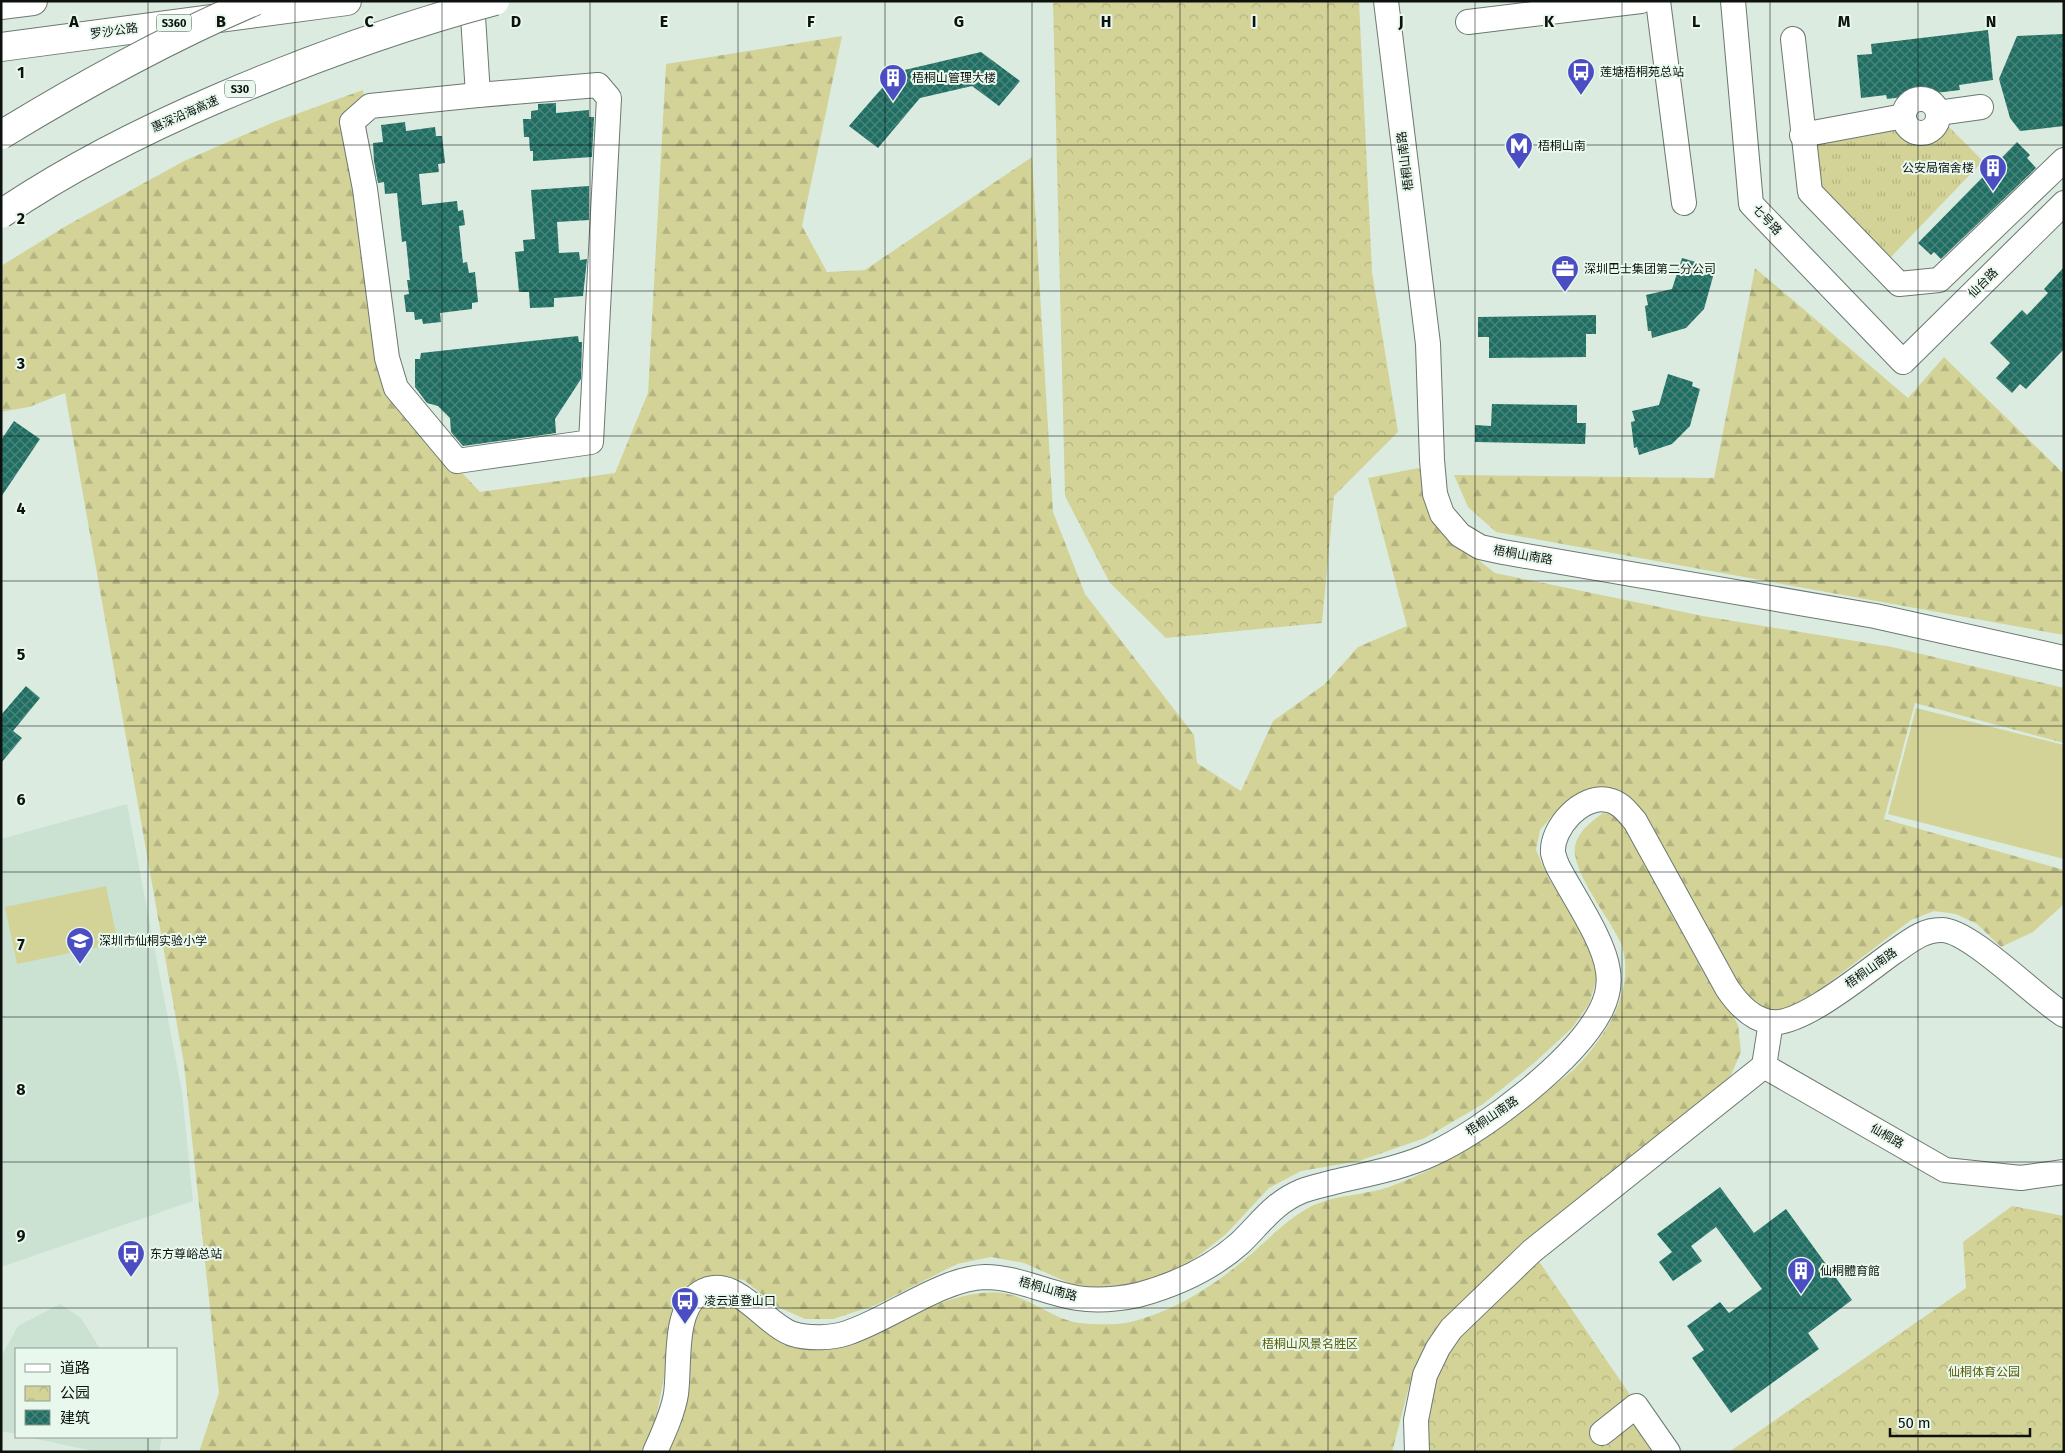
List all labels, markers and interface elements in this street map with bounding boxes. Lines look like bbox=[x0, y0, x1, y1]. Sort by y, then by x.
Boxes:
text: A bbox=[68, 12, 79, 31]
text: B bbox=[216, 12, 226, 31]
text: C bbox=[364, 12, 374, 31]
text: D bbox=[511, 12, 521, 31]
text: E bbox=[660, 12, 668, 31]
text: F bbox=[807, 12, 815, 31]
text: G bbox=[954, 12, 964, 31]
text: H bbox=[1101, 12, 1111, 31]
text: I bbox=[1252, 12, 1256, 31]
text: J bbox=[1397, 12, 1404, 31]
text: K bbox=[1544, 12, 1555, 31]
text: L bbox=[1692, 12, 1700, 31]
text: M bbox=[1838, 12, 1851, 31]
text: N bbox=[1986, 12, 1996, 31]
road number: S360 bbox=[156, 14, 192, 32]
street label: 罗沙公路 bbox=[89, 21, 139, 41]
bus stop icon: 莲塘梧桐苑总站 bbox=[1566, 57, 1596, 96]
text: 1 bbox=[17, 63, 25, 82]
building icon: 梧桐山管理大楼 bbox=[878, 63, 908, 102]
place label: 莲塘梧桐苑总站 bbox=[1600, 65, 1684, 79]
place label: 梧桐山管理大楼 bbox=[912, 71, 996, 85]
road number: S30 bbox=[225, 80, 255, 98]
street label: 惠深沿海高速 bbox=[149, 93, 221, 135]
street label: 梧桐山南路 bbox=[1394, 130, 1416, 192]
metro station icon: 梧桐山南 bbox=[1504, 131, 1534, 170]
place label: 梧桐山南 bbox=[1538, 139, 1586, 153]
building icon: 公安局宿舍楼 bbox=[1978, 153, 2008, 192]
place label: 公安局宿舍楼 bbox=[1902, 161, 1974, 175]
street label: 七号路 bbox=[1750, 202, 1784, 238]
text: 2 bbox=[17, 209, 25, 228]
office icon: 深圳巴士集团第二分公司 bbox=[1550, 254, 1580, 293]
place label: 深圳巴士集团第二分公司 bbox=[1584, 262, 1716, 276]
street label: 仙台路 bbox=[1965, 265, 2001, 301]
text: 3 bbox=[16, 354, 25, 373]
text: 4 bbox=[16, 499, 26, 518]
street label: 梧桐山南路 bbox=[1492, 543, 1554, 567]
text: 5 bbox=[17, 645, 26, 664]
text: 6 bbox=[16, 790, 26, 809]
school or university icon: 深圳市仙桐实验小学 bbox=[65, 926, 95, 965]
place label: 深圳市仙桐实验小学 bbox=[99, 934, 207, 948]
text: 7 bbox=[17, 935, 25, 954]
street label: 梧桐山南路 bbox=[1842, 945, 1900, 991]
text: 8 bbox=[16, 1080, 26, 1099]
street label: 梧桐山南路 bbox=[1463, 1093, 1521, 1139]
street label: 仙桐路 bbox=[1868, 1121, 1906, 1151]
text: 9 bbox=[17, 1226, 26, 1245]
bus stop icon: 东方尊峪总站 bbox=[116, 1239, 146, 1278]
place label: 东方尊峪总站 bbox=[150, 1247, 222, 1261]
building icon: 仙桐體育館 bbox=[1786, 1256, 1816, 1295]
place label: 仙桐體育館 bbox=[1820, 1264, 1880, 1278]
street label: 梧桐山南路 bbox=[1017, 1274, 1079, 1304]
bus stop icon: 凌云道登山口 bbox=[670, 1286, 700, 1325]
place label: 凌云道登山口 bbox=[704, 1294, 776, 1308]
park label: 梧桐山风景名胜区 bbox=[1262, 1337, 1358, 1351]
legend bbox=[15, 1348, 178, 1438]
text: 道路 bbox=[60, 1359, 90, 1377]
park label: 仙桐体育公园 bbox=[1948, 1365, 2020, 1379]
text: 公园 bbox=[60, 1384, 90, 1402]
scale bar bbox=[1890, 1406, 2030, 1438]
text: 建筑 bbox=[60, 1409, 90, 1427]
text: 50 m bbox=[1898, 1414, 1931, 1432]

